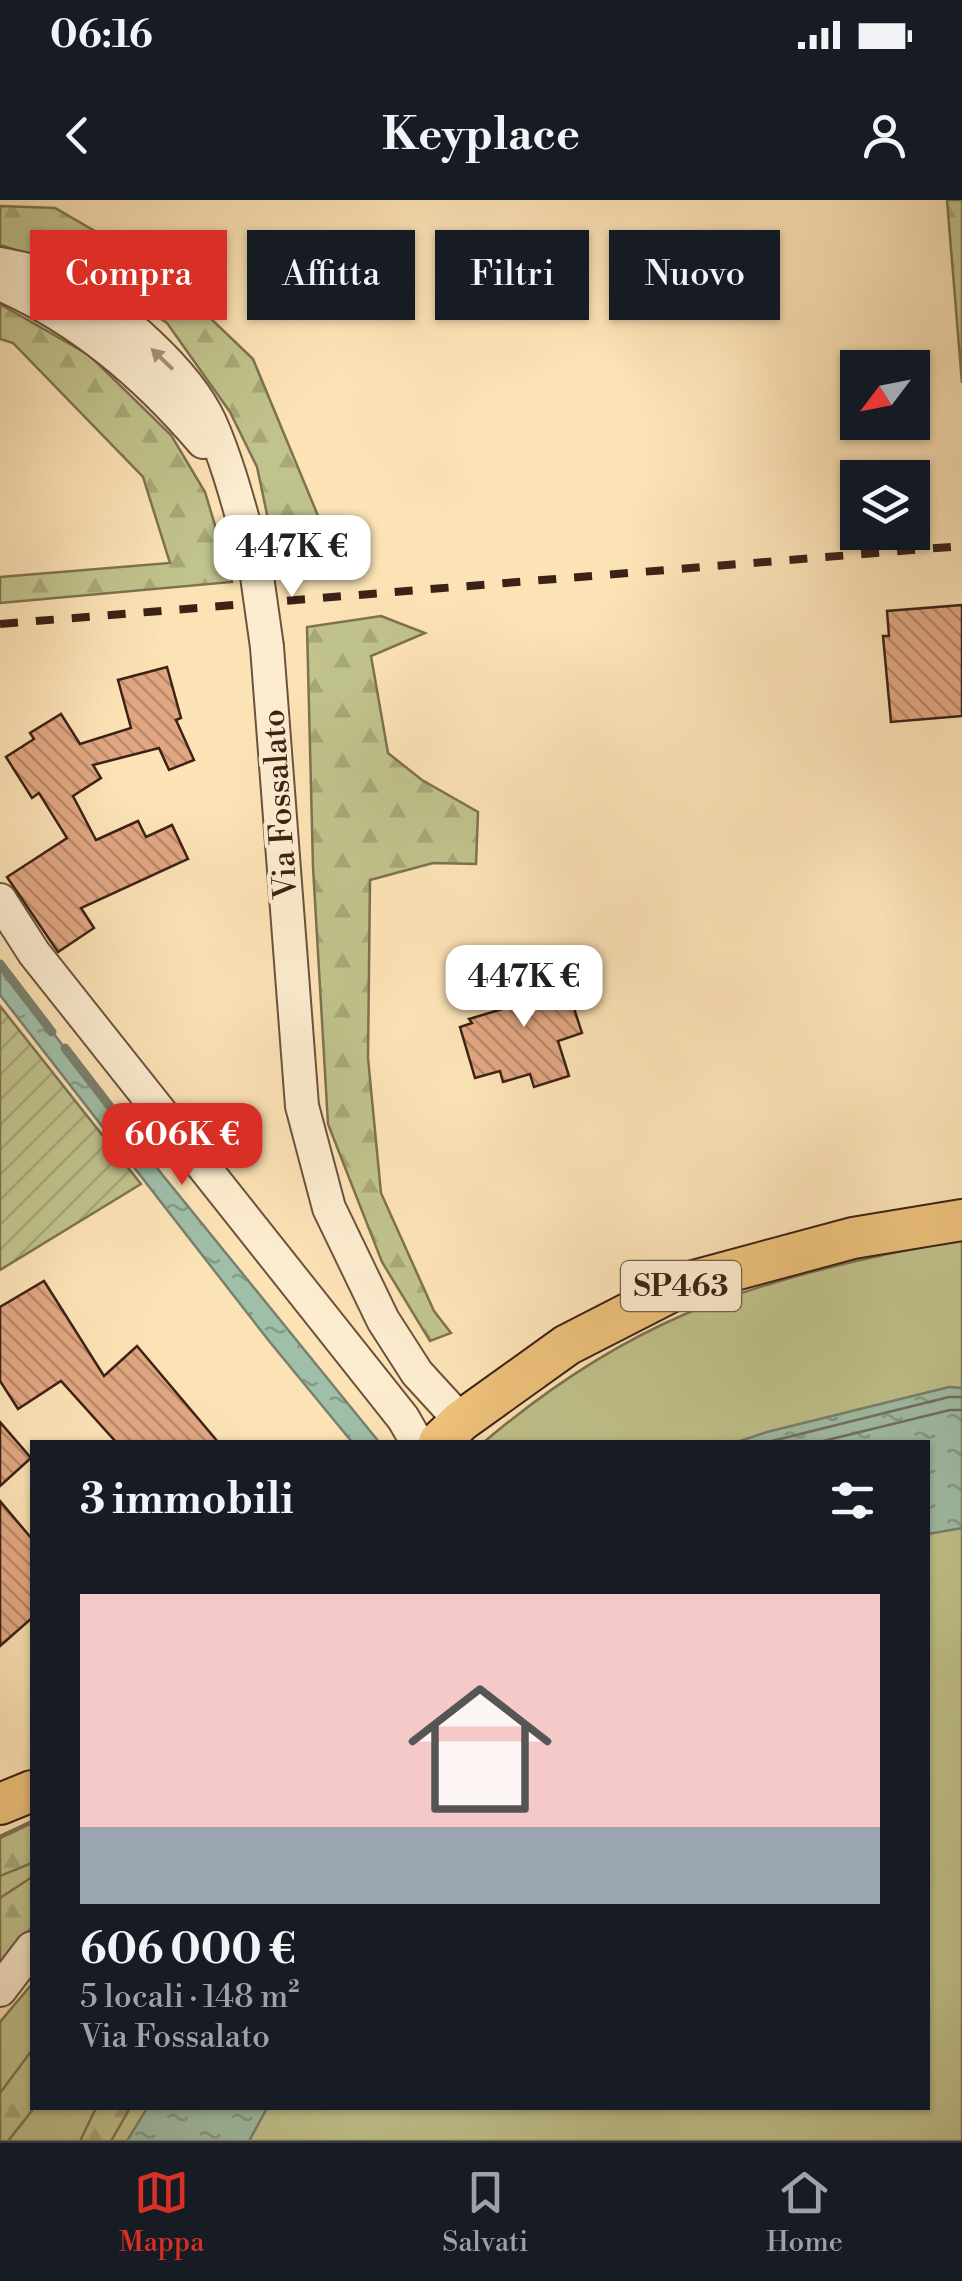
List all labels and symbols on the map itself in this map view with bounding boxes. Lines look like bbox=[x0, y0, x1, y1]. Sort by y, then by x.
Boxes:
one-way arrow bbox=[151, 348, 175, 372]
north arrow bbox=[840, 350, 930, 440]
pin: 447K € bbox=[211, 515, 373, 600]
street label: Via Fossalato bbox=[253, 708, 307, 901]
pin: 447K € bbox=[443, 945, 605, 1030]
pin: 606K € bbox=[101, 1103, 263, 1188]
road number: SP463 bbox=[621, 1261, 741, 1311]

